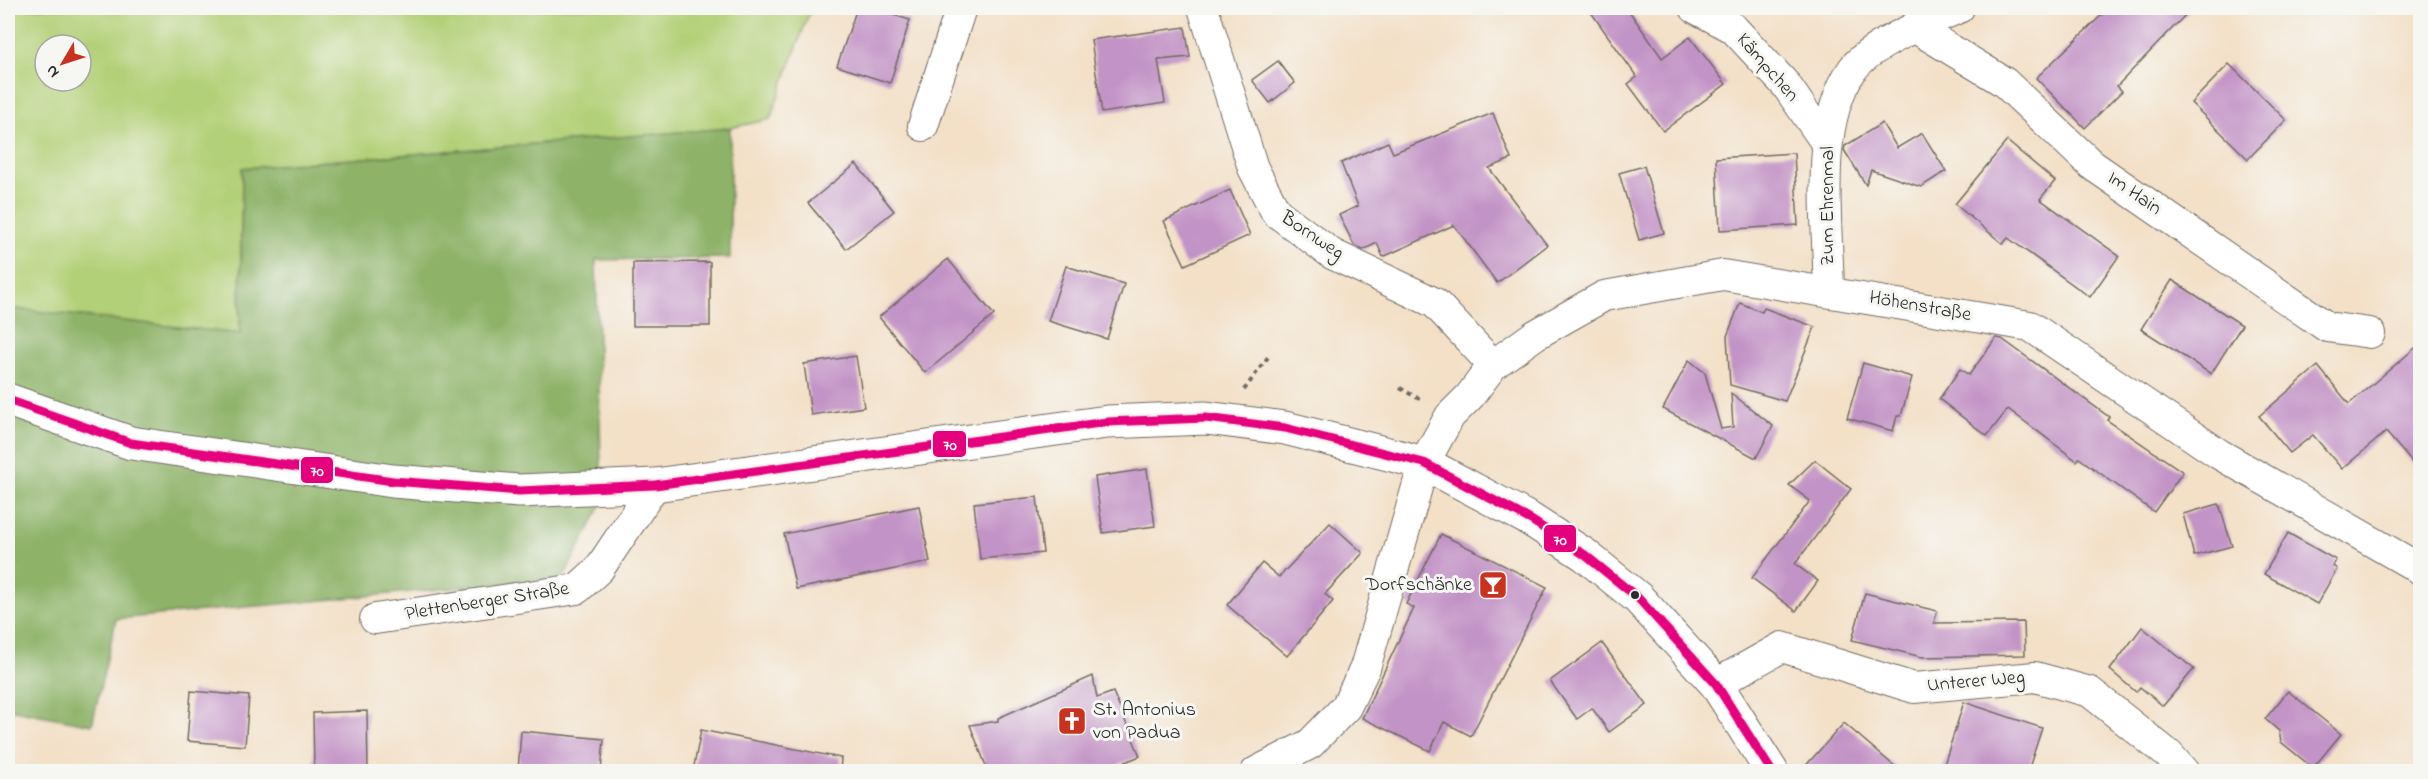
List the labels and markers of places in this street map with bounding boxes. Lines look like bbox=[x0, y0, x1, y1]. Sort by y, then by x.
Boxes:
bar icon: Dorfschänke bbox=[1477, 569, 1509, 601]
place label: Dorfschänke bbox=[1364, 571, 1472, 600]
unlabelled marker bbox=[1629, 589, 1641, 601]
place label: St. Antonius von Padua bbox=[1093, 696, 1196, 748]
church icon: St. Antonius von Padua bbox=[1056, 705, 1088, 737]

